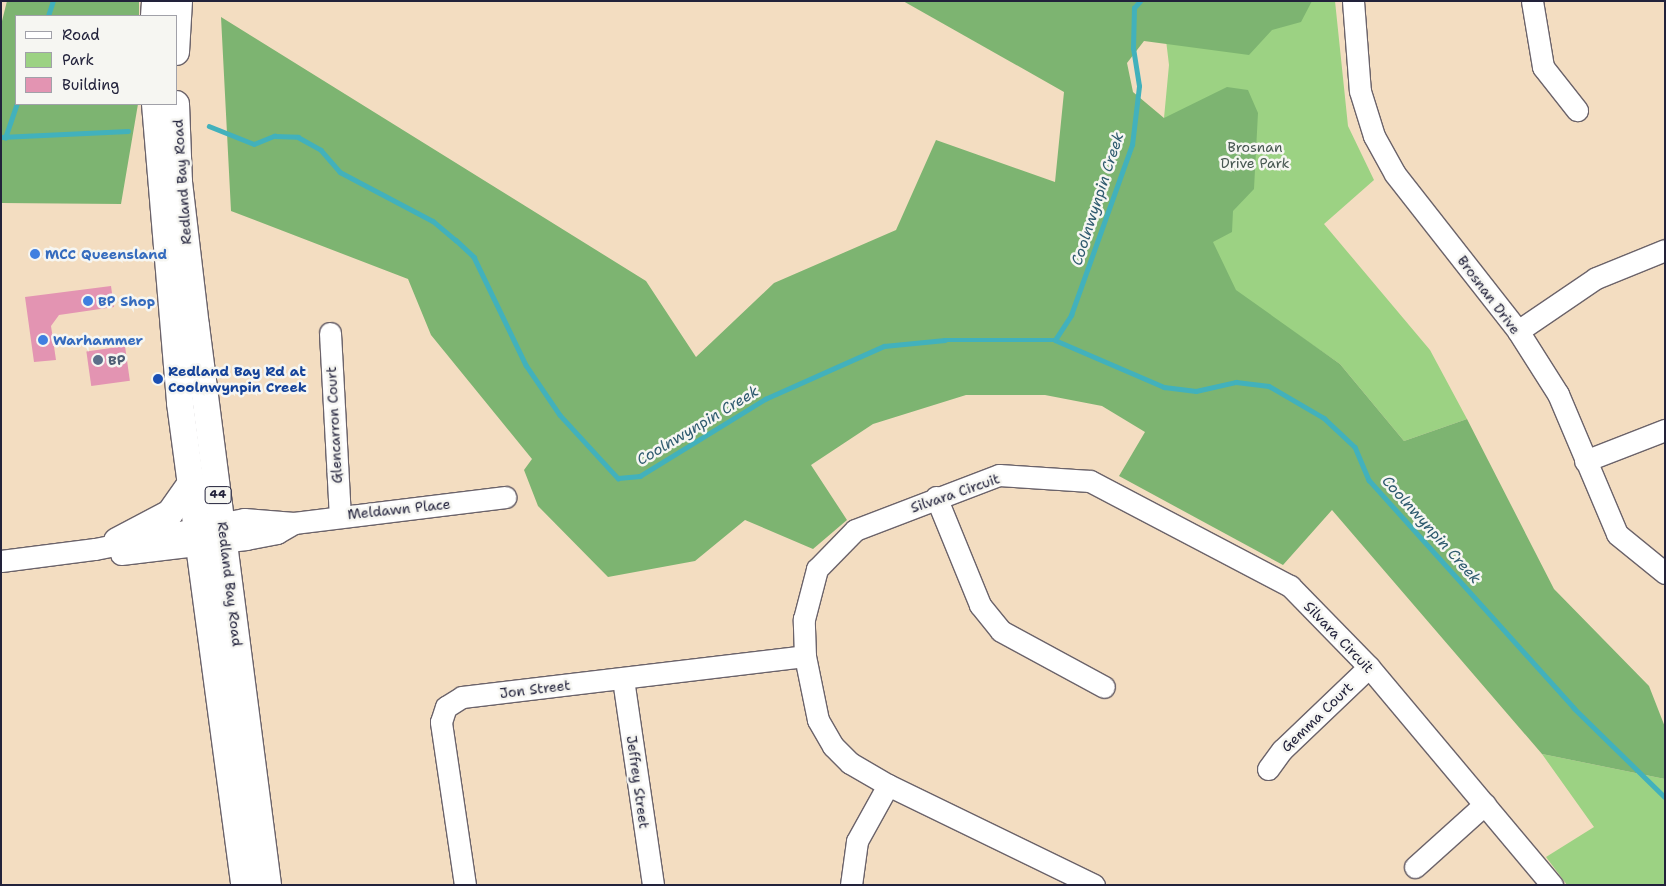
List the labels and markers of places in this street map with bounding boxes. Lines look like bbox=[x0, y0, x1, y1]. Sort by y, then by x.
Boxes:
place label: MCC Queensland bbox=[45, 246, 167, 262]
marker: MCC Queensland bbox=[29, 248, 41, 260]
place label: BP Shop bbox=[98, 293, 155, 309]
marker: BP Shop bbox=[82, 295, 94, 307]
place label: Warhammer bbox=[53, 332, 143, 348]
marker: Warhammer bbox=[37, 334, 49, 346]
place label: BP bbox=[108, 352, 126, 368]
marker: BP bbox=[92, 354, 104, 366]
place label: Redland Bay Rd at Coolnwynpin Creek bbox=[168, 363, 307, 396]
marker: Redland Bay Rd at Coolnwynpin Creek bbox=[152, 373, 164, 385]

